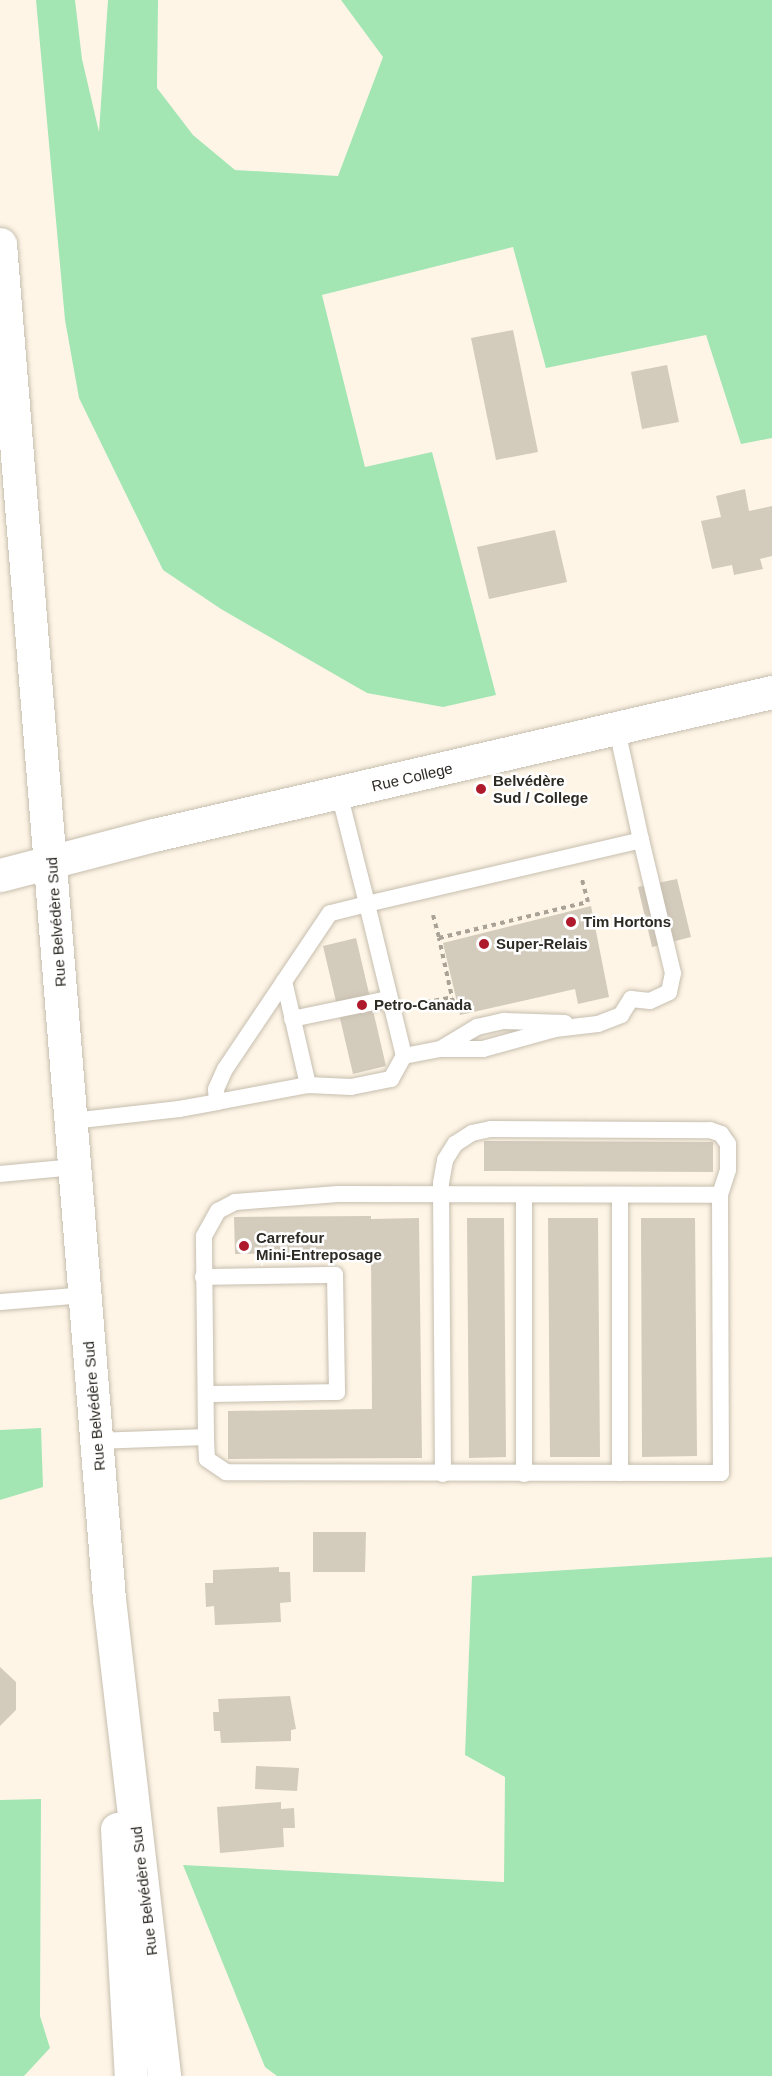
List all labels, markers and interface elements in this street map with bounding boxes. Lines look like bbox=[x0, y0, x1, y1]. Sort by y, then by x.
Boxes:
street label: Rue College bbox=[370, 759, 454, 795]
place label: Belvédère Sud / College bbox=[493, 771, 588, 806]
marker: Belvédère Sud / College bbox=[474, 782, 488, 796]
street label: Rue Belvédère Sud bbox=[42, 856, 70, 988]
place label: Tim Hortons bbox=[583, 913, 671, 931]
marker: Tim Hortons bbox=[564, 915, 578, 929]
place label: Super-Relais bbox=[496, 935, 588, 953]
marker: Super-Relais bbox=[477, 937, 491, 951]
place label: Petro-Canada bbox=[374, 996, 472, 1014]
marker: Petro-Canada bbox=[355, 998, 369, 1012]
place label: Carrefour Mini-Entreposage bbox=[256, 1228, 382, 1263]
marker: Carrefour Mini-Entreposage bbox=[237, 1239, 251, 1253]
street label: Rue Belvédère Sud bbox=[79, 1340, 109, 1472]
street label: Rue Belvédère Sud bbox=[127, 1825, 161, 1957]

